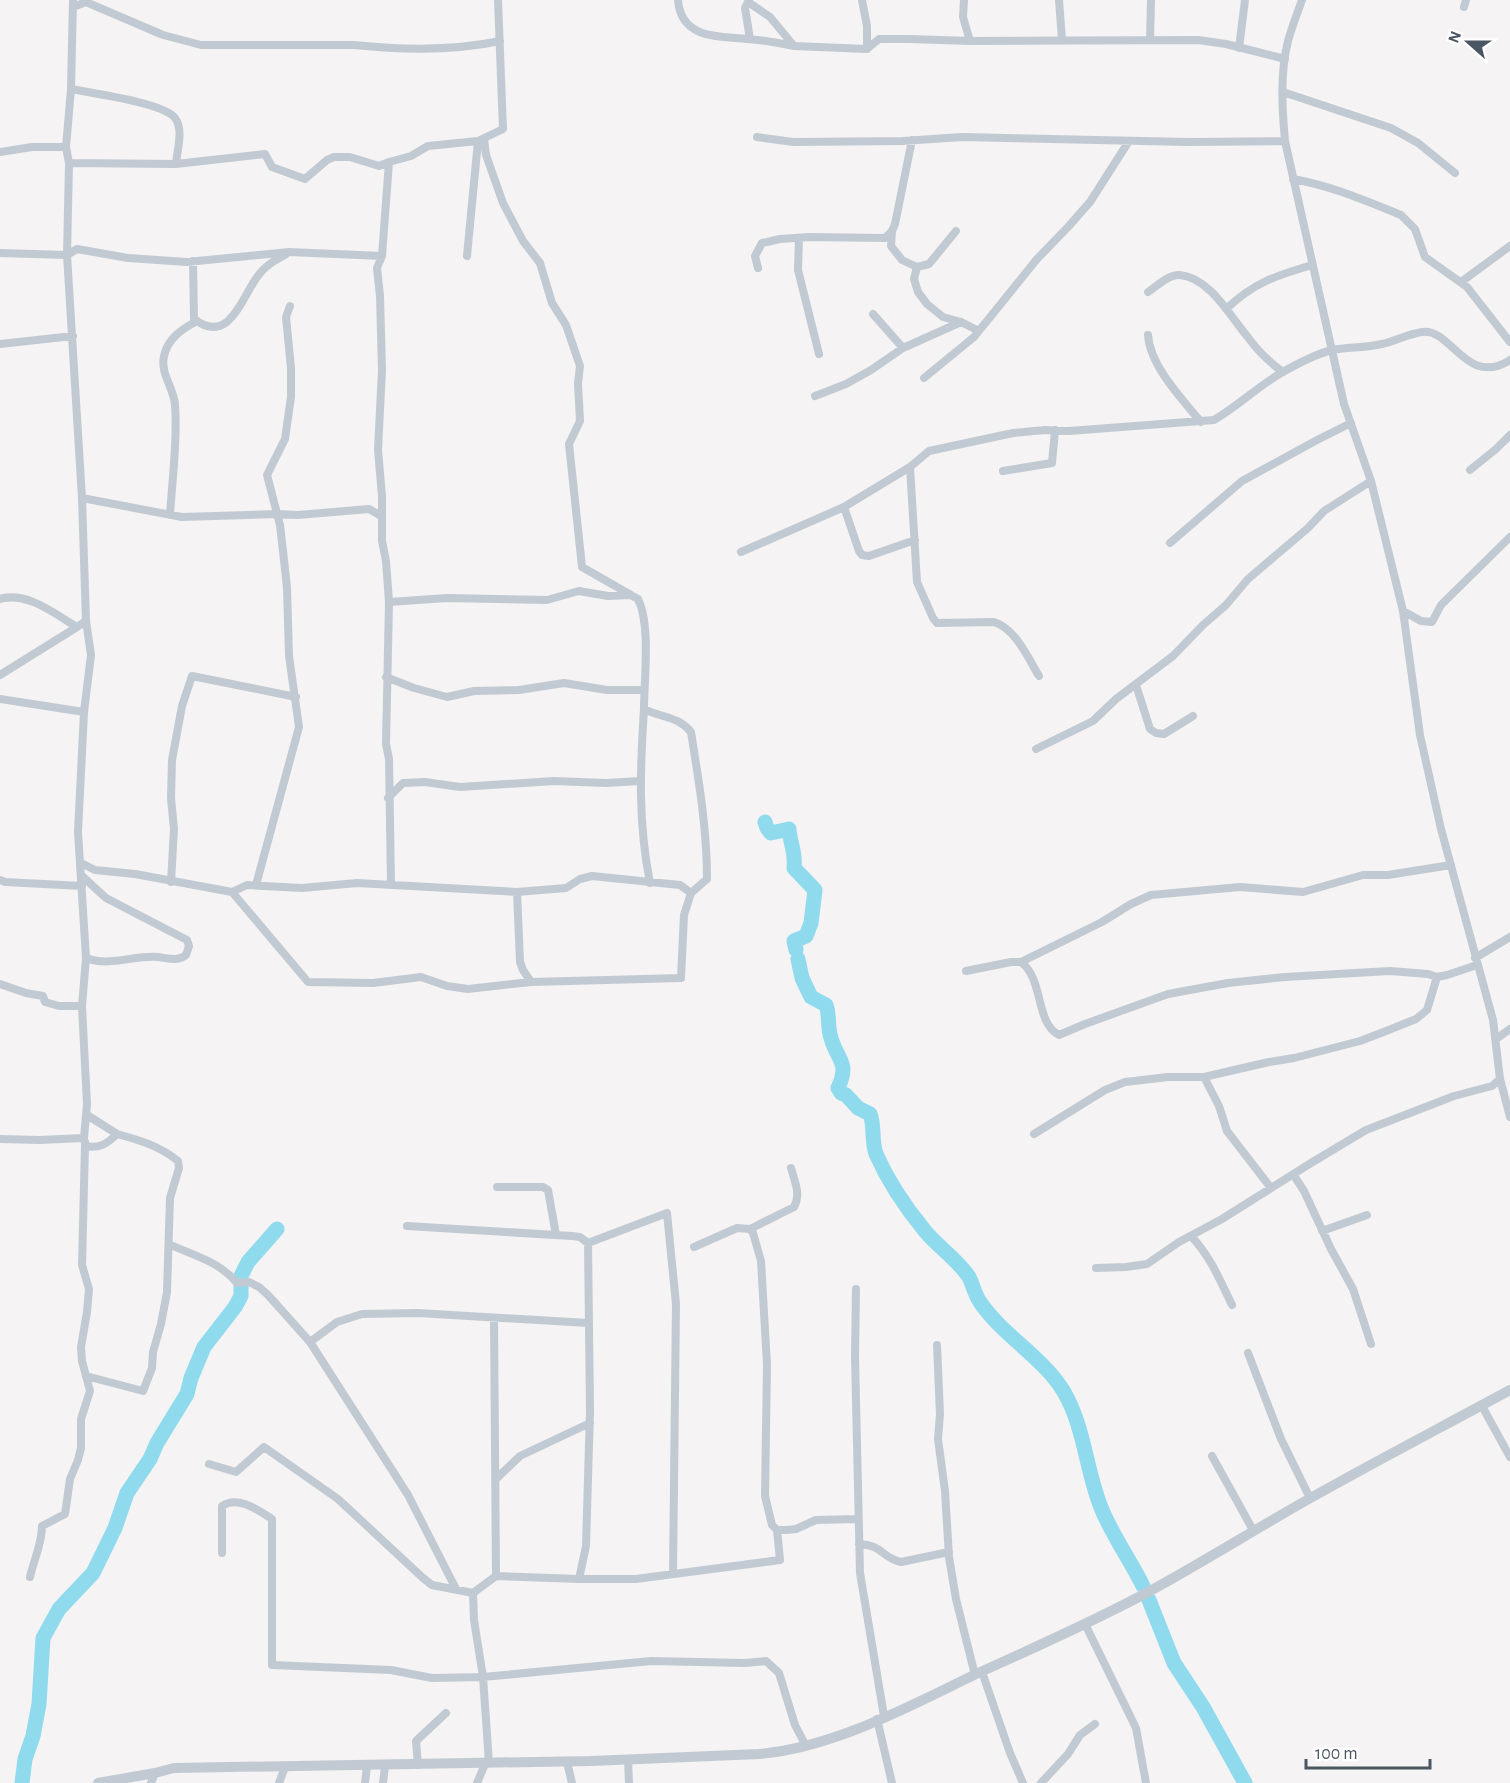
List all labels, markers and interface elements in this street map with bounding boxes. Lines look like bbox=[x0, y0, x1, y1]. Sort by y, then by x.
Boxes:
north arrow bbox=[1438, 12, 1498, 72]
text: N bbox=[1445, 29, 1464, 45]
scale bar bbox=[1306, 1732, 1430, 1770]
text: 100 m bbox=[1315, 1745, 1358, 1763]

